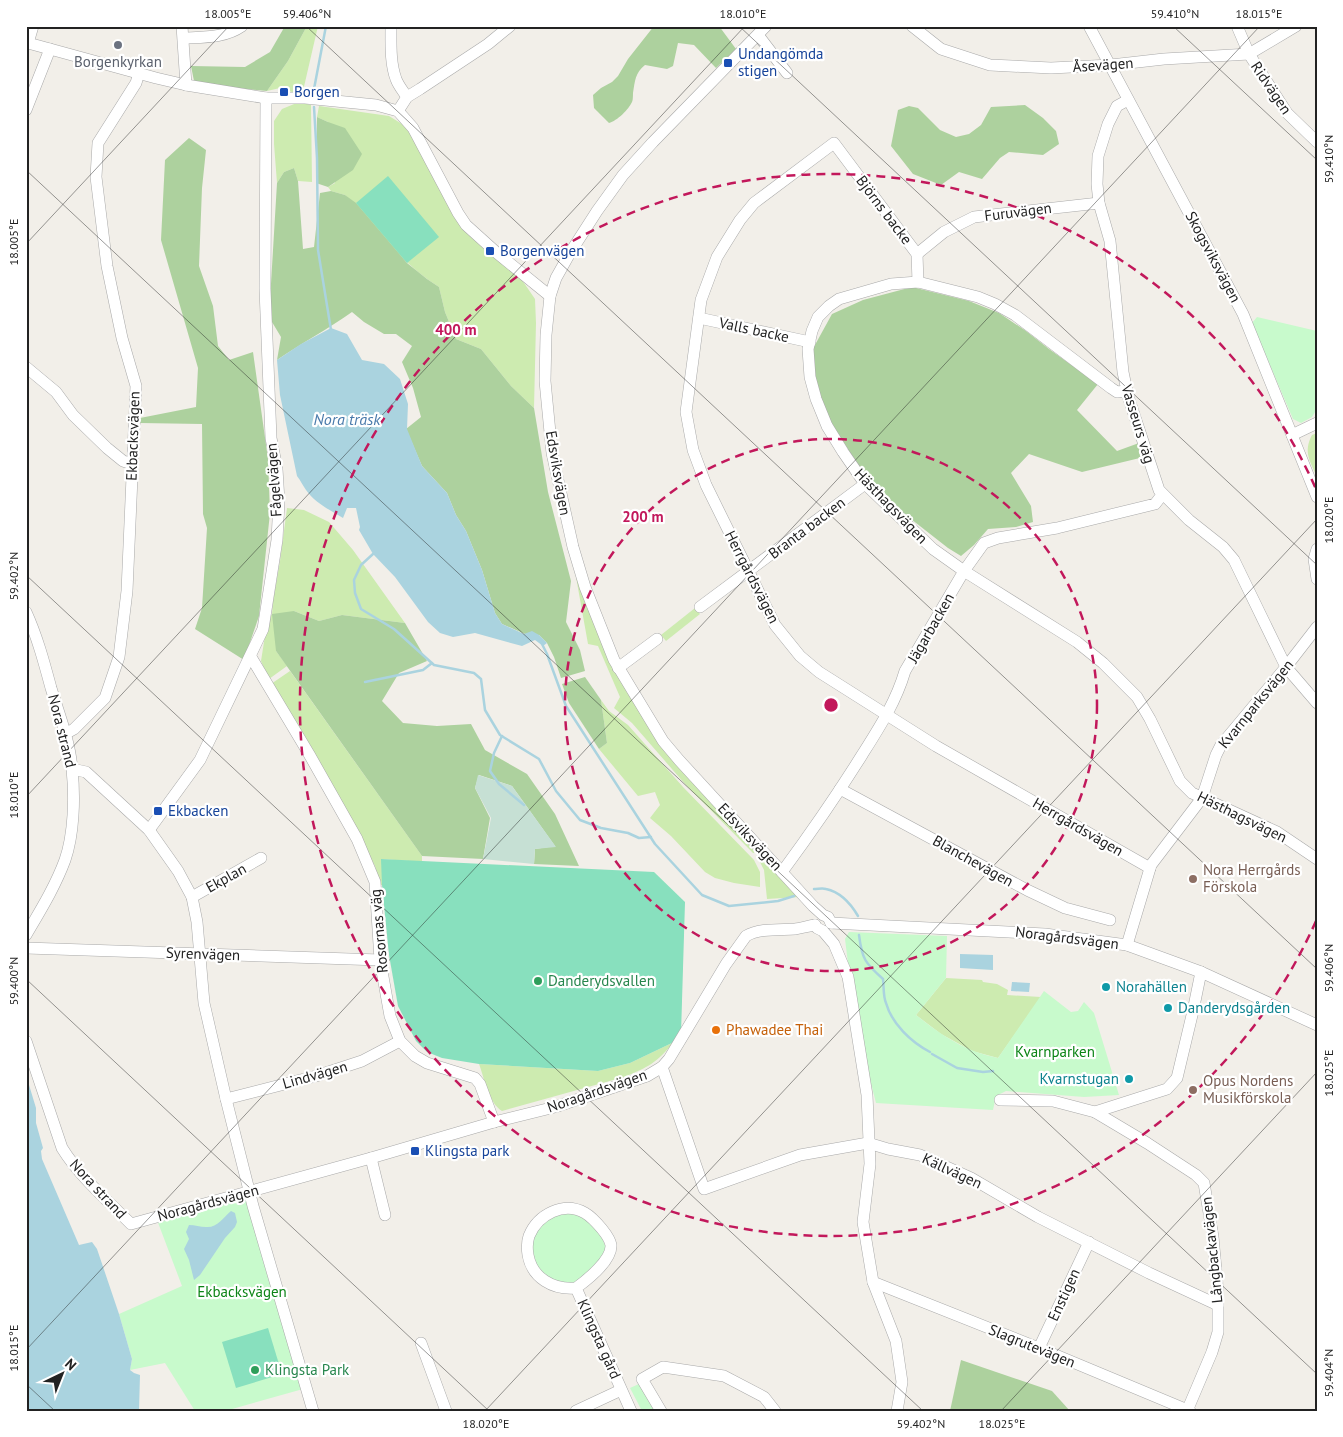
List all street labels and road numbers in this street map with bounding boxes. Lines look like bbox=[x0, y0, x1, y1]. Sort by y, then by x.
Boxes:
street label: Åsevägen bbox=[1072, 53, 1134, 76]
street label: Ridvägen bbox=[1247, 58, 1296, 118]
street label: Björns backe bbox=[852, 171, 916, 248]
street label: Furuvägen bbox=[983, 198, 1053, 225]
street label: Skogsviksvägen bbox=[1181, 208, 1245, 306]
street label: Valls backe bbox=[716, 313, 791, 346]
street label: Vasseurs väg bbox=[1117, 381, 1159, 466]
street label: Ekbacksvägen bbox=[121, 391, 144, 481]
street label: Edsviksvägen bbox=[542, 429, 575, 517]
street label: Fågelvägen bbox=[261, 443, 286, 518]
street label: Hästhagsvägen bbox=[851, 464, 932, 547]
street label: Branta backen bbox=[765, 493, 849, 563]
street label: Herrgårdsvägen bbox=[721, 527, 784, 626]
street label: Jägarbacken bbox=[902, 589, 958, 667]
street label: Kvarnparksvägen bbox=[1214, 655, 1297, 752]
street label: Nora strand bbox=[44, 692, 81, 770]
street label: Hästhagsvägen bbox=[1194, 787, 1290, 846]
street label: Herrgårdsvägen bbox=[1030, 793, 1127, 860]
street label: Edsviksvägen bbox=[714, 799, 787, 874]
street label: Blanchevägen bbox=[929, 831, 1017, 891]
street label: Ekplan bbox=[202, 859, 249, 896]
street label: Rosornas väg bbox=[365, 888, 392, 974]
street label: Noragårdsvägen bbox=[1014, 922, 1120, 953]
street label: Syrenvägen bbox=[165, 943, 241, 964]
street label: Lindvägen bbox=[280, 1056, 349, 1093]
street label: Noragårdsvägen bbox=[544, 1065, 649, 1116]
street label: Källvägen bbox=[919, 1148, 985, 1193]
street label: Nora strand bbox=[66, 1155, 131, 1223]
street label: Noragårdsvägen bbox=[155, 1180, 261, 1225]
street label: Långbackavägen bbox=[1196, 1196, 1227, 1304]
street label: Enstigen bbox=[1043, 1266, 1084, 1324]
street label: Klingsta gård bbox=[573, 1296, 625, 1382]
street label: Slagrutevägen bbox=[986, 1320, 1078, 1372]

